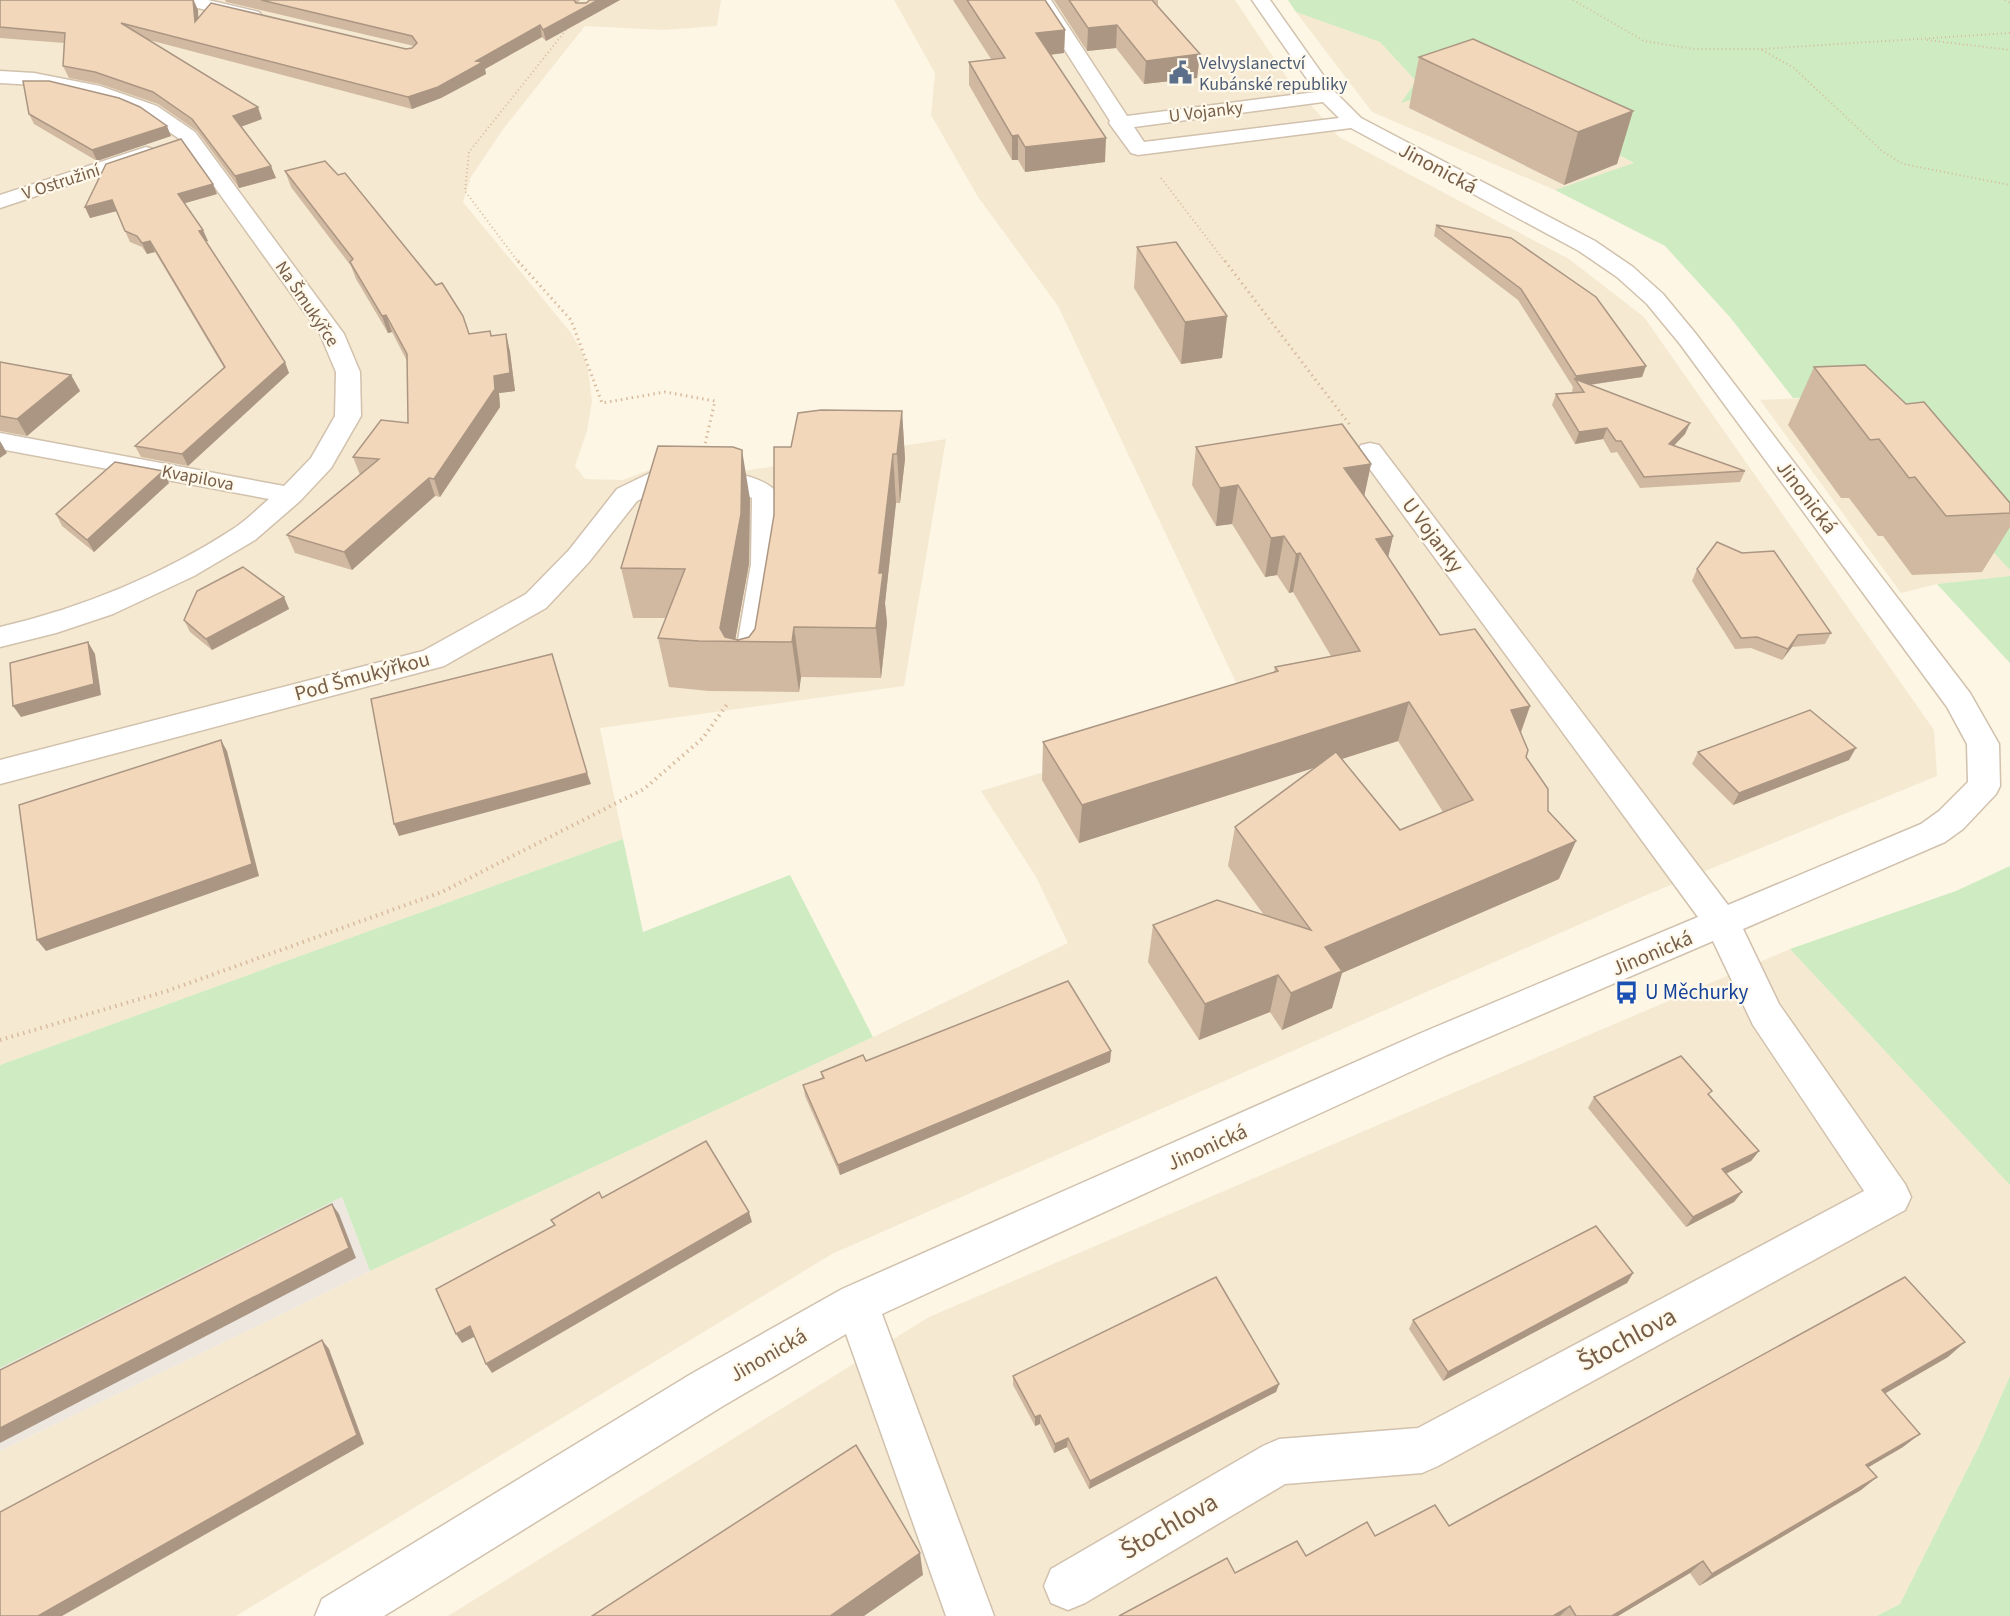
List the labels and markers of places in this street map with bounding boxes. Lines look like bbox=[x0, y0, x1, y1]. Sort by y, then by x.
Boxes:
place label: Velvyslanectví Kubánské republiky bbox=[1199, 51, 1348, 97]
public building icon: Velvyslanectví Kubánské republiky bbox=[1168, 60, 1194, 86]
place label: U Měchurky bbox=[1645, 977, 1749, 1007]
bus stop icon: U Měchurky bbox=[1614, 979, 1640, 1005]

